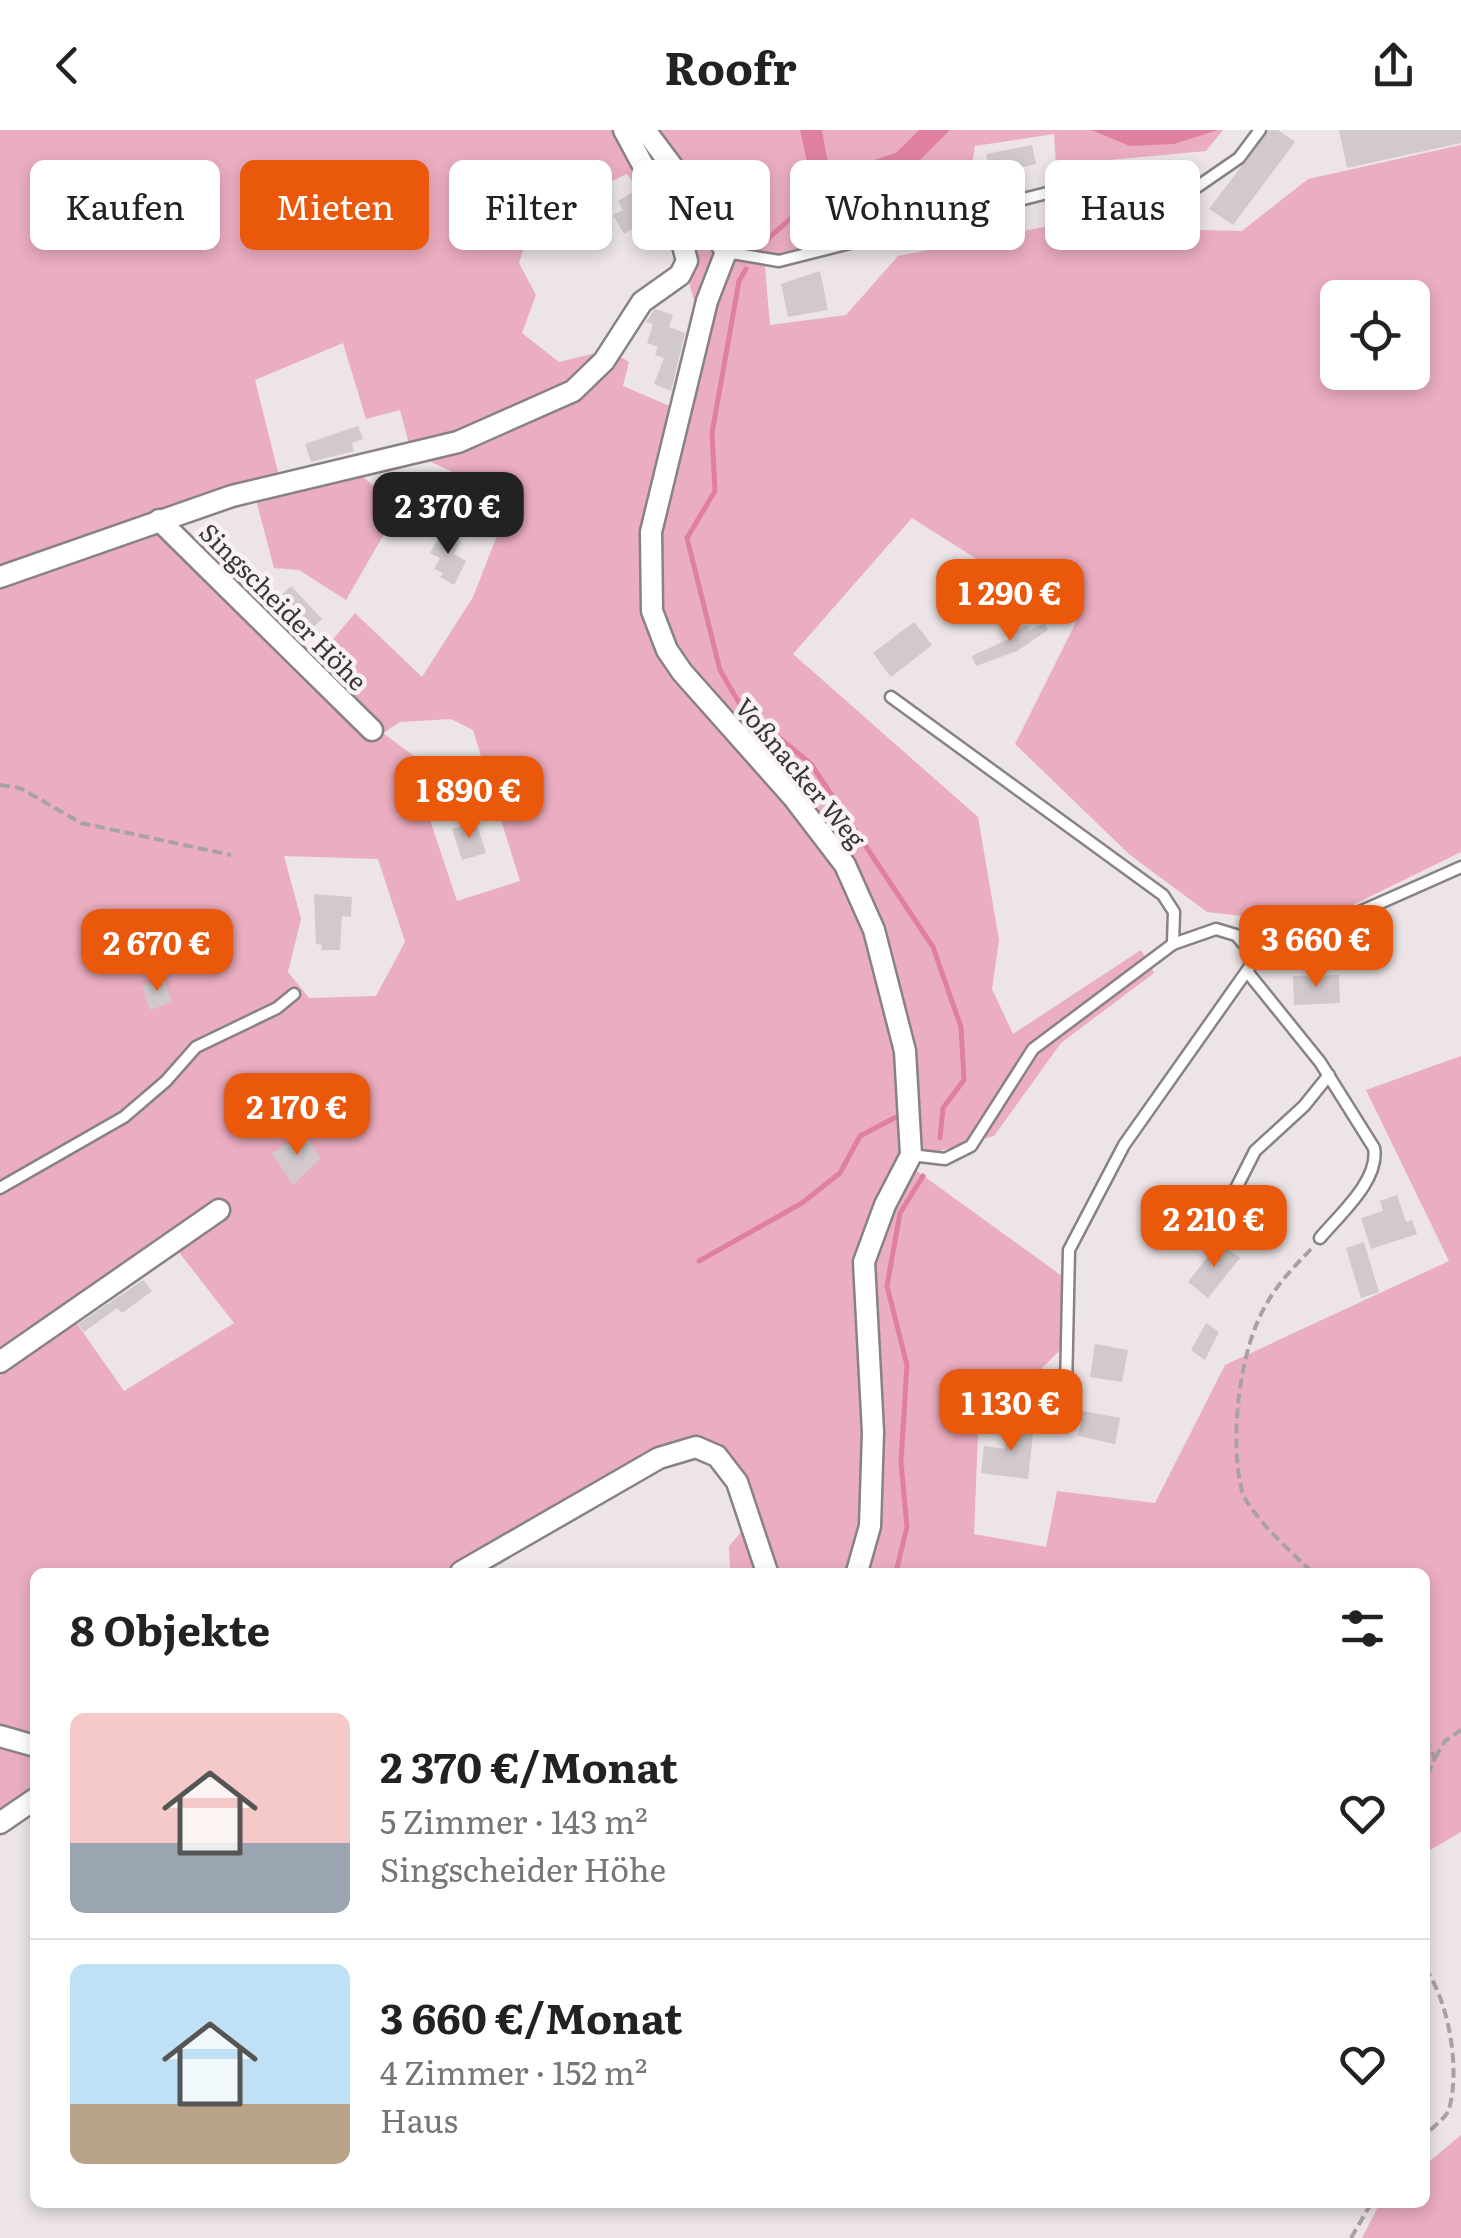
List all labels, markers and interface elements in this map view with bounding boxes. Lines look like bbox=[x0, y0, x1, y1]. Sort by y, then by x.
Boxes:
text: Roofr bbox=[664, 32, 797, 99]
icon: back bbox=[40, 38, 95, 93]
icon: share bbox=[1366, 38, 1421, 93]
chip: Kaufen bbox=[30, 160, 220, 250]
chip: Mieten bbox=[240, 160, 429, 250]
chip: Filter bbox=[449, 160, 612, 250]
chip: Neu bbox=[632, 160, 770, 250]
chip: Wohnung bbox=[790, 160, 1025, 250]
chip: Haus bbox=[1045, 160, 1200, 250]
map controls bbox=[1320, 280, 1430, 390]
button: locate bbox=[1320, 280, 1430, 390]
pin: 2 370 € bbox=[356, 472, 540, 557]
text: 2 370 € bbox=[395, 480, 501, 528]
street label: Singscheider Höhe bbox=[192, 514, 376, 698]
pin: 1 290 € bbox=[918, 559, 1102, 644]
text: 1 290 € bbox=[958, 567, 1062, 615]
street label: Voßnacker Weg bbox=[727, 689, 875, 855]
pin: 1 890 € bbox=[377, 756, 561, 841]
text: 1 890 € bbox=[416, 764, 522, 812]
pin: 3 660 € bbox=[1224, 905, 1408, 990]
pin: 2 670 € bbox=[65, 909, 249, 994]
text: 3 660 € bbox=[1261, 913, 1371, 961]
text: 2 670 € bbox=[103, 917, 211, 965]
pin: 2 170 € bbox=[205, 1073, 389, 1158]
text: 2 170 € bbox=[246, 1081, 348, 1129]
pin: 2 210 € bbox=[1122, 1185, 1306, 1270]
text: 2 210 € bbox=[1163, 1193, 1265, 1241]
pin: 1 130 € bbox=[919, 1369, 1103, 1454]
text: 1 130 € bbox=[961, 1377, 1061, 1425]
text: 8 Objekte bbox=[70, 1597, 270, 1659]
icon: filters bbox=[1335, 1601, 1390, 1656]
text: 2 370 €/Monat bbox=[380, 1734, 678, 1796]
icon: home bbox=[150, 1753, 270, 1873]
icon: heart bbox=[1335, 1786, 1390, 1841]
text: 5 Zimmer · 143 m² bbox=[380, 1796, 648, 1844]
text: Singscheider Höhe bbox=[380, 1844, 666, 1892]
text: 3 660 €/Monat bbox=[380, 1985, 683, 2047]
icon: home bbox=[150, 2004, 270, 2124]
icon: heart bbox=[1335, 2037, 1390, 2092]
text: 4 Zimmer · 152 m² bbox=[380, 2047, 648, 2095]
text: Haus bbox=[380, 2095, 458, 2143]

